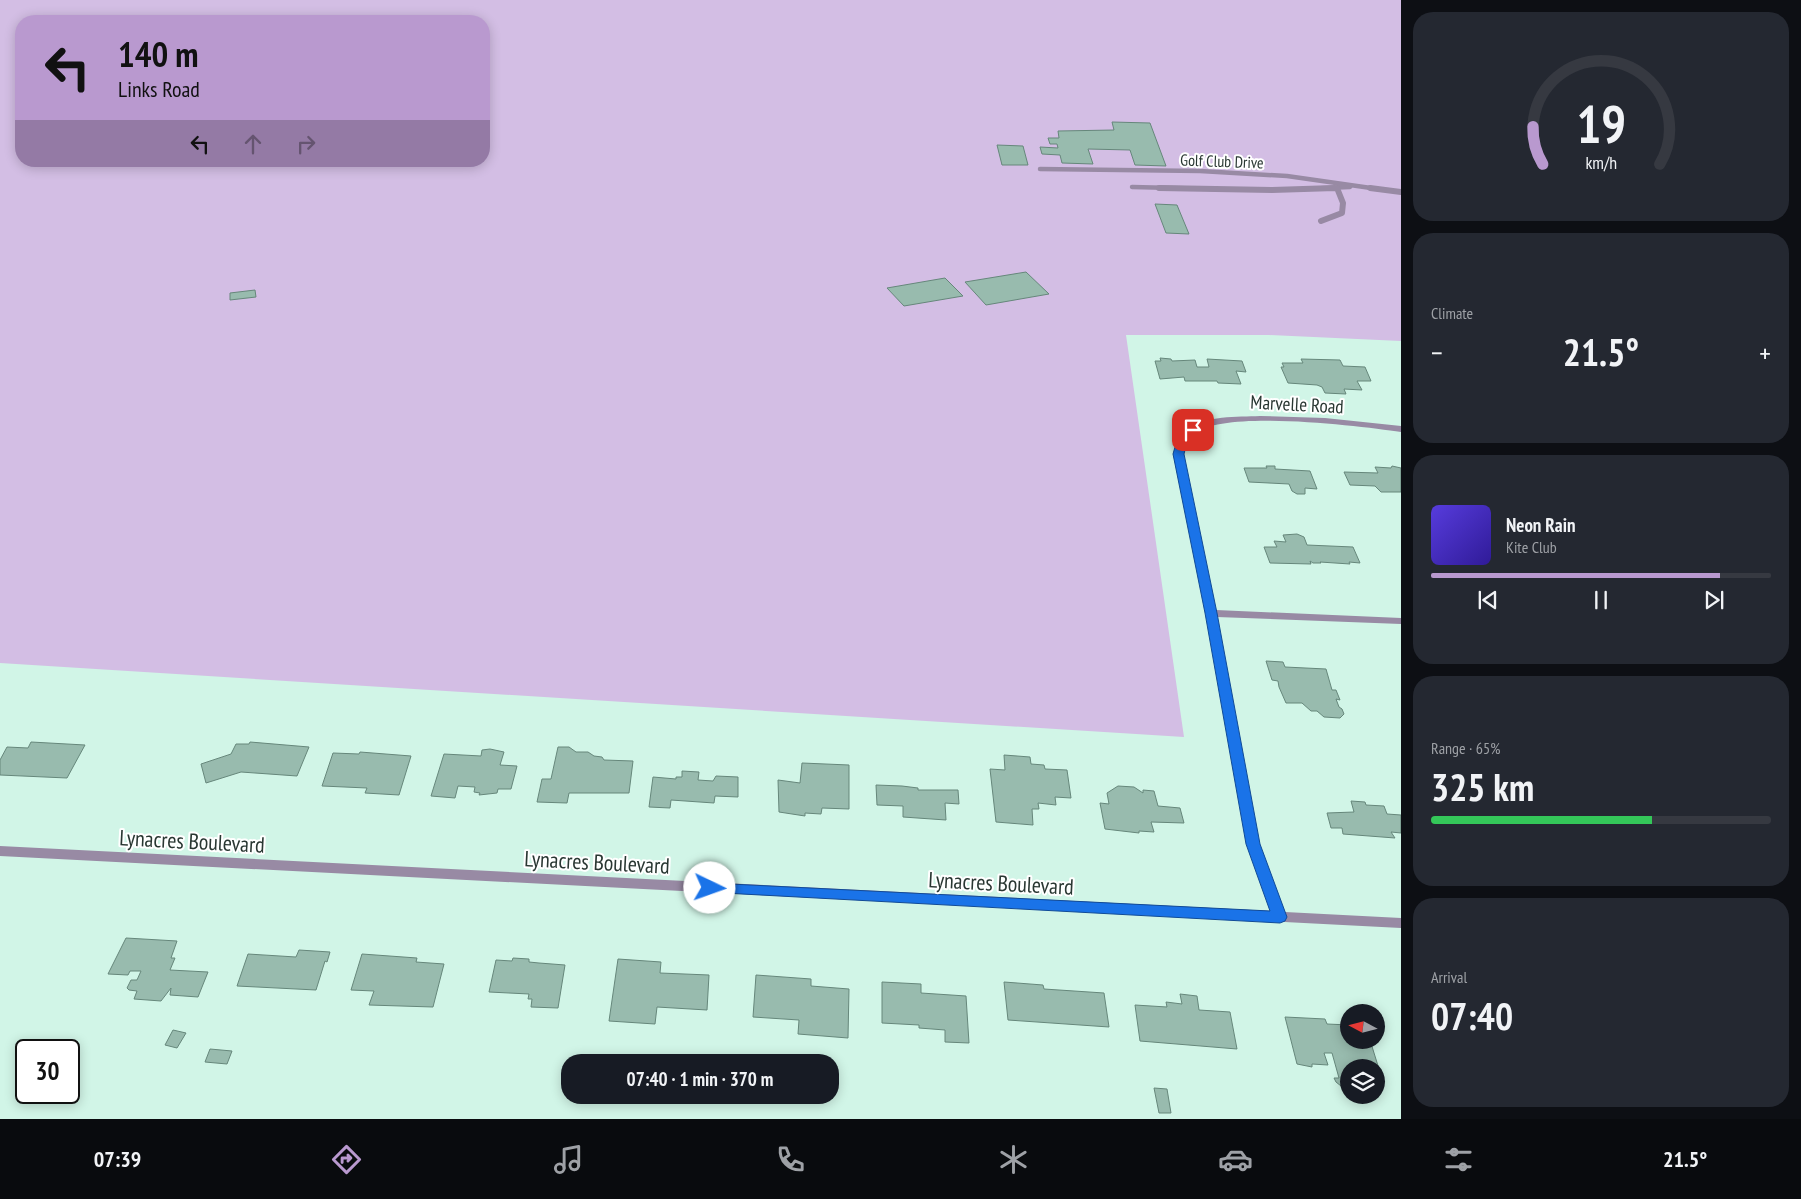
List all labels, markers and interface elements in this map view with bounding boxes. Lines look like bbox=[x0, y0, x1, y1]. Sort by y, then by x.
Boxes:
text: 140 m bbox=[118, 31, 199, 77]
icon: left bbox=[35, 35, 100, 100]
text: Links Road bbox=[118, 75, 200, 103]
text: 19 bbox=[1576, 90, 1626, 157]
icon: left bbox=[186, 130, 214, 158]
icon: ahead bbox=[239, 130, 267, 158]
icon: right bbox=[292, 130, 320, 158]
street label: Golf Club Drive bbox=[1180, 150, 1264, 172]
text: km/h bbox=[1585, 151, 1617, 174]
text: Climate bbox=[1431, 303, 1473, 323]
text: 21.5° bbox=[1563, 327, 1639, 376]
text: − bbox=[1431, 334, 1443, 371]
text: + bbox=[1759, 334, 1771, 371]
street label: Marvelle Road bbox=[1250, 390, 1344, 418]
pin bbox=[1172, 409, 1214, 451]
icon: arrive bbox=[1179, 416, 1207, 444]
text: Neon Rain bbox=[1506, 513, 1575, 537]
text: Kite Club bbox=[1506, 537, 1557, 557]
icon: previous bbox=[1474, 586, 1502, 614]
icon: pause bbox=[1587, 586, 1615, 614]
icon: next bbox=[1700, 586, 1728, 614]
text: Range · 65% bbox=[1431, 738, 1500, 758]
text: 325 km bbox=[1431, 762, 1534, 811]
street label: Lynacres Boulevard bbox=[119, 823, 265, 859]
street label: Lynacres Boulevard bbox=[524, 844, 670, 880]
position arrow bbox=[683, 861, 735, 913]
street label: Lynacres Boulevard bbox=[928, 865, 1074, 901]
text: Arrival bbox=[1431, 967, 1467, 987]
text: 07:40 bbox=[1431, 991, 1513, 1040]
north arrow bbox=[1340, 1004, 1385, 1049]
map controls bbox=[1340, 1004, 1385, 1104]
speed limit sign: 30 bbox=[15, 1039, 80, 1104]
button: layers bbox=[1340, 1059, 1385, 1104]
text: 07:40 · 1 min · 370 m bbox=[627, 1067, 773, 1091]
icon: directions bbox=[329, 1142, 364, 1177]
icon: music bbox=[551, 1142, 586, 1177]
icon: phone bbox=[773, 1142, 808, 1177]
icon: climate bbox=[996, 1142, 1031, 1177]
icon: car bbox=[1218, 1142, 1253, 1177]
icon: filters bbox=[1441, 1142, 1476, 1177]
text: 07:39 bbox=[94, 1145, 141, 1173]
text: 21.5° bbox=[1663, 1145, 1707, 1173]

